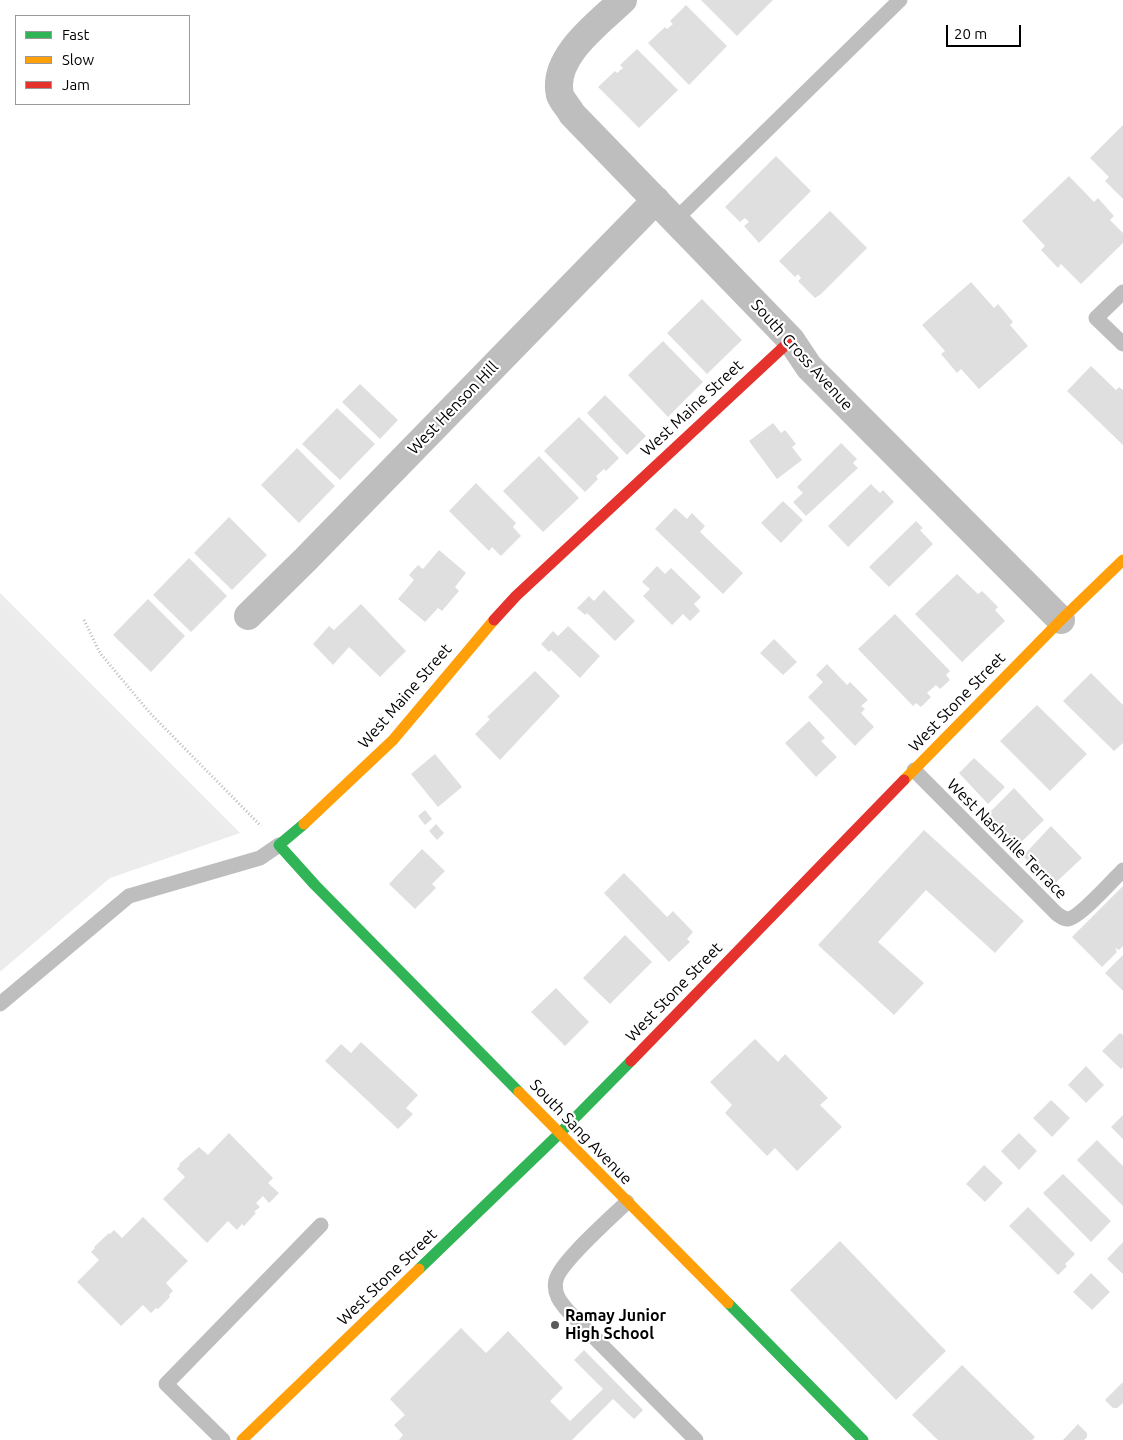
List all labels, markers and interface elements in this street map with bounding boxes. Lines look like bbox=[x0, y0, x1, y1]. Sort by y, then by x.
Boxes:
legend bbox=[15, 15, 190, 105]
scale bar bbox=[948, 15, 1023, 47]
text: 20 m bbox=[954, 25, 987, 42]
text: Fast bbox=[62, 26, 89, 43]
text: Slow bbox=[62, 51, 94, 68]
text: Jam bbox=[62, 76, 90, 93]
street label: South Cross Avenue bbox=[747, 296, 857, 414]
street label: West Maine Street bbox=[637, 356, 747, 460]
street label: West Henson Hill bbox=[404, 357, 502, 459]
street label: West Maine Street bbox=[354, 640, 456, 752]
street label: West Stone Street bbox=[905, 648, 1009, 756]
street label: West Nashville Terrace bbox=[943, 775, 1071, 903]
street label: West Stone Street bbox=[622, 938, 726, 1046]
street label: South Sang Avenue bbox=[526, 1076, 636, 1188]
street label: West Stone Street bbox=[333, 1225, 441, 1329]
place label: Ramay Junior High School bbox=[565, 1306, 666, 1344]
marker: Ramay Junior High School bbox=[549, 1319, 561, 1331]

